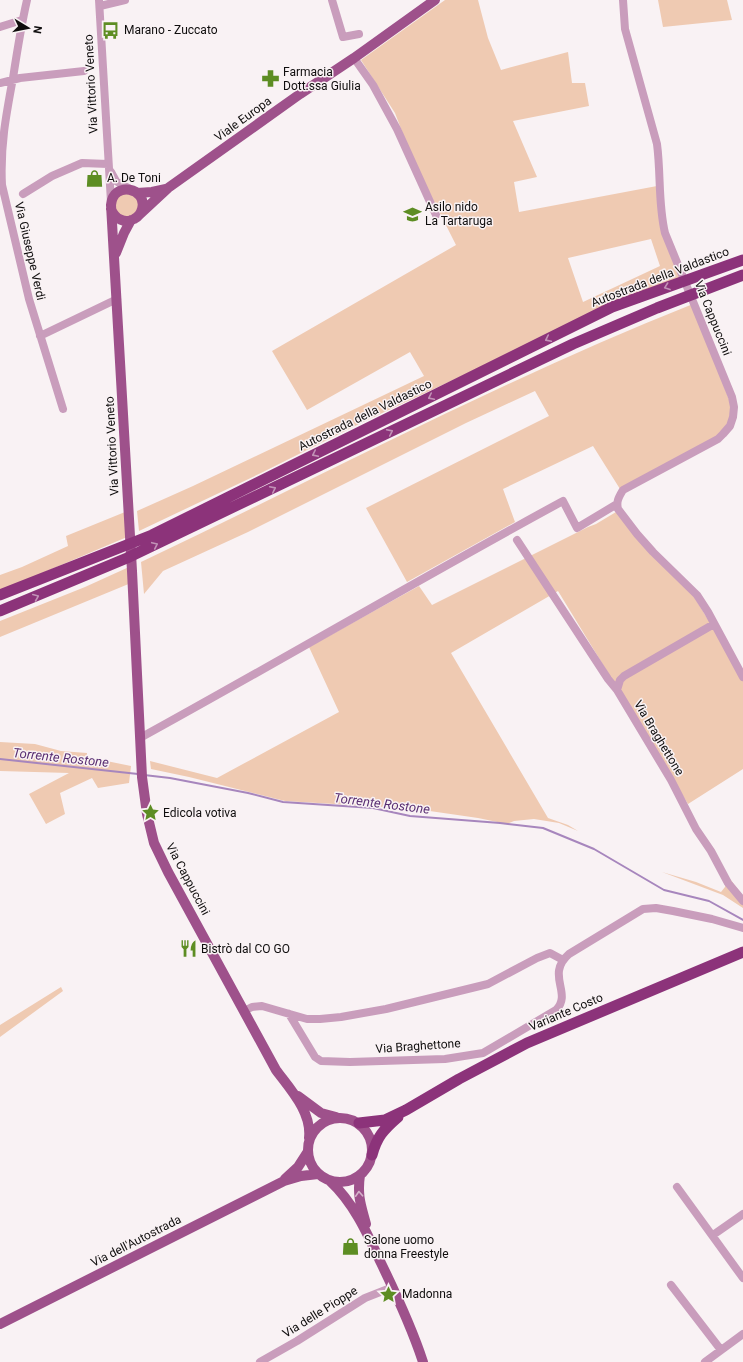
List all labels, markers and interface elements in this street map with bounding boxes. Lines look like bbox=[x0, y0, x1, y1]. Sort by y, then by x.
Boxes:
north arrow bbox=[8, 8, 48, 48]
bus stop icon: Marano - Zuccato bbox=[101, 20, 121, 40]
place label: Marano - Zuccato bbox=[124, 23, 218, 37]
text: N bbox=[30, 25, 44, 35]
street label: Via Vittorio Veneto bbox=[81, 34, 101, 134]
place label: Farmacia Dott.ssa Giulia bbox=[283, 65, 361, 93]
pharmacy icon: Farmacia Dott.ssa Giulia bbox=[260, 69, 280, 89]
street label: Viale Europa bbox=[212, 94, 274, 144]
shop icon: A. De Toni bbox=[84, 168, 104, 188]
place label: A. De Toni bbox=[107, 171, 161, 185]
street label: Via Giuseppe Verdi bbox=[12, 200, 48, 302]
place label: Asilo nido La Tartaruga bbox=[425, 200, 493, 228]
school or university icon: Asilo nido La Tartaruga bbox=[402, 204, 422, 224]
street label: Autostrada della Valdastico bbox=[589, 244, 731, 310]
street label: Via Cappuccini bbox=[692, 279, 734, 358]
one-way arrow bbox=[663, 283, 670, 291]
one-way arrow bbox=[544, 334, 552, 342]
street label: Autostrada della Valdastico bbox=[296, 377, 434, 453]
one-way arrow bbox=[428, 392, 435, 399]
street label: Via Vittorio Veneto bbox=[102, 396, 122, 496]
one-way arrow bbox=[385, 429, 393, 437]
one-way arrow bbox=[311, 449, 319, 457]
one-way arrow bbox=[268, 486, 276, 494]
one-way arrow bbox=[151, 542, 159, 550]
one-way arrow bbox=[32, 594, 40, 602]
street label: Via Braghettone bbox=[631, 698, 687, 778]
water label: Torrente Rostone bbox=[12, 745, 110, 770]
water label: Torrente Rostone bbox=[333, 790, 431, 817]
place icon: Edicola votiva bbox=[140, 803, 160, 823]
place label: Edicola votiva bbox=[163, 806, 237, 820]
street label: Via Cappuccini bbox=[163, 841, 213, 917]
restaurant icon: Bistrò dal CO GO bbox=[178, 939, 198, 959]
place label: Bistrò dal CO GO bbox=[201, 942, 290, 956]
street label: Variante Costo bbox=[527, 990, 605, 1034]
street label: Via Braghettone bbox=[375, 1036, 461, 1056]
one-way arrow bbox=[355, 1191, 364, 1197]
street label: Via dell'Autostrada bbox=[89, 1212, 183, 1270]
place label: Salone uomo donna Freestyle bbox=[364, 1233, 449, 1261]
shop icon: Salone uomo donna Freestyle bbox=[341, 1237, 361, 1257]
street label: Via delle Pioppe bbox=[280, 1283, 360, 1341]
place icon: Madonna bbox=[379, 1284, 399, 1304]
place label: Madonna bbox=[402, 1287, 452, 1301]

